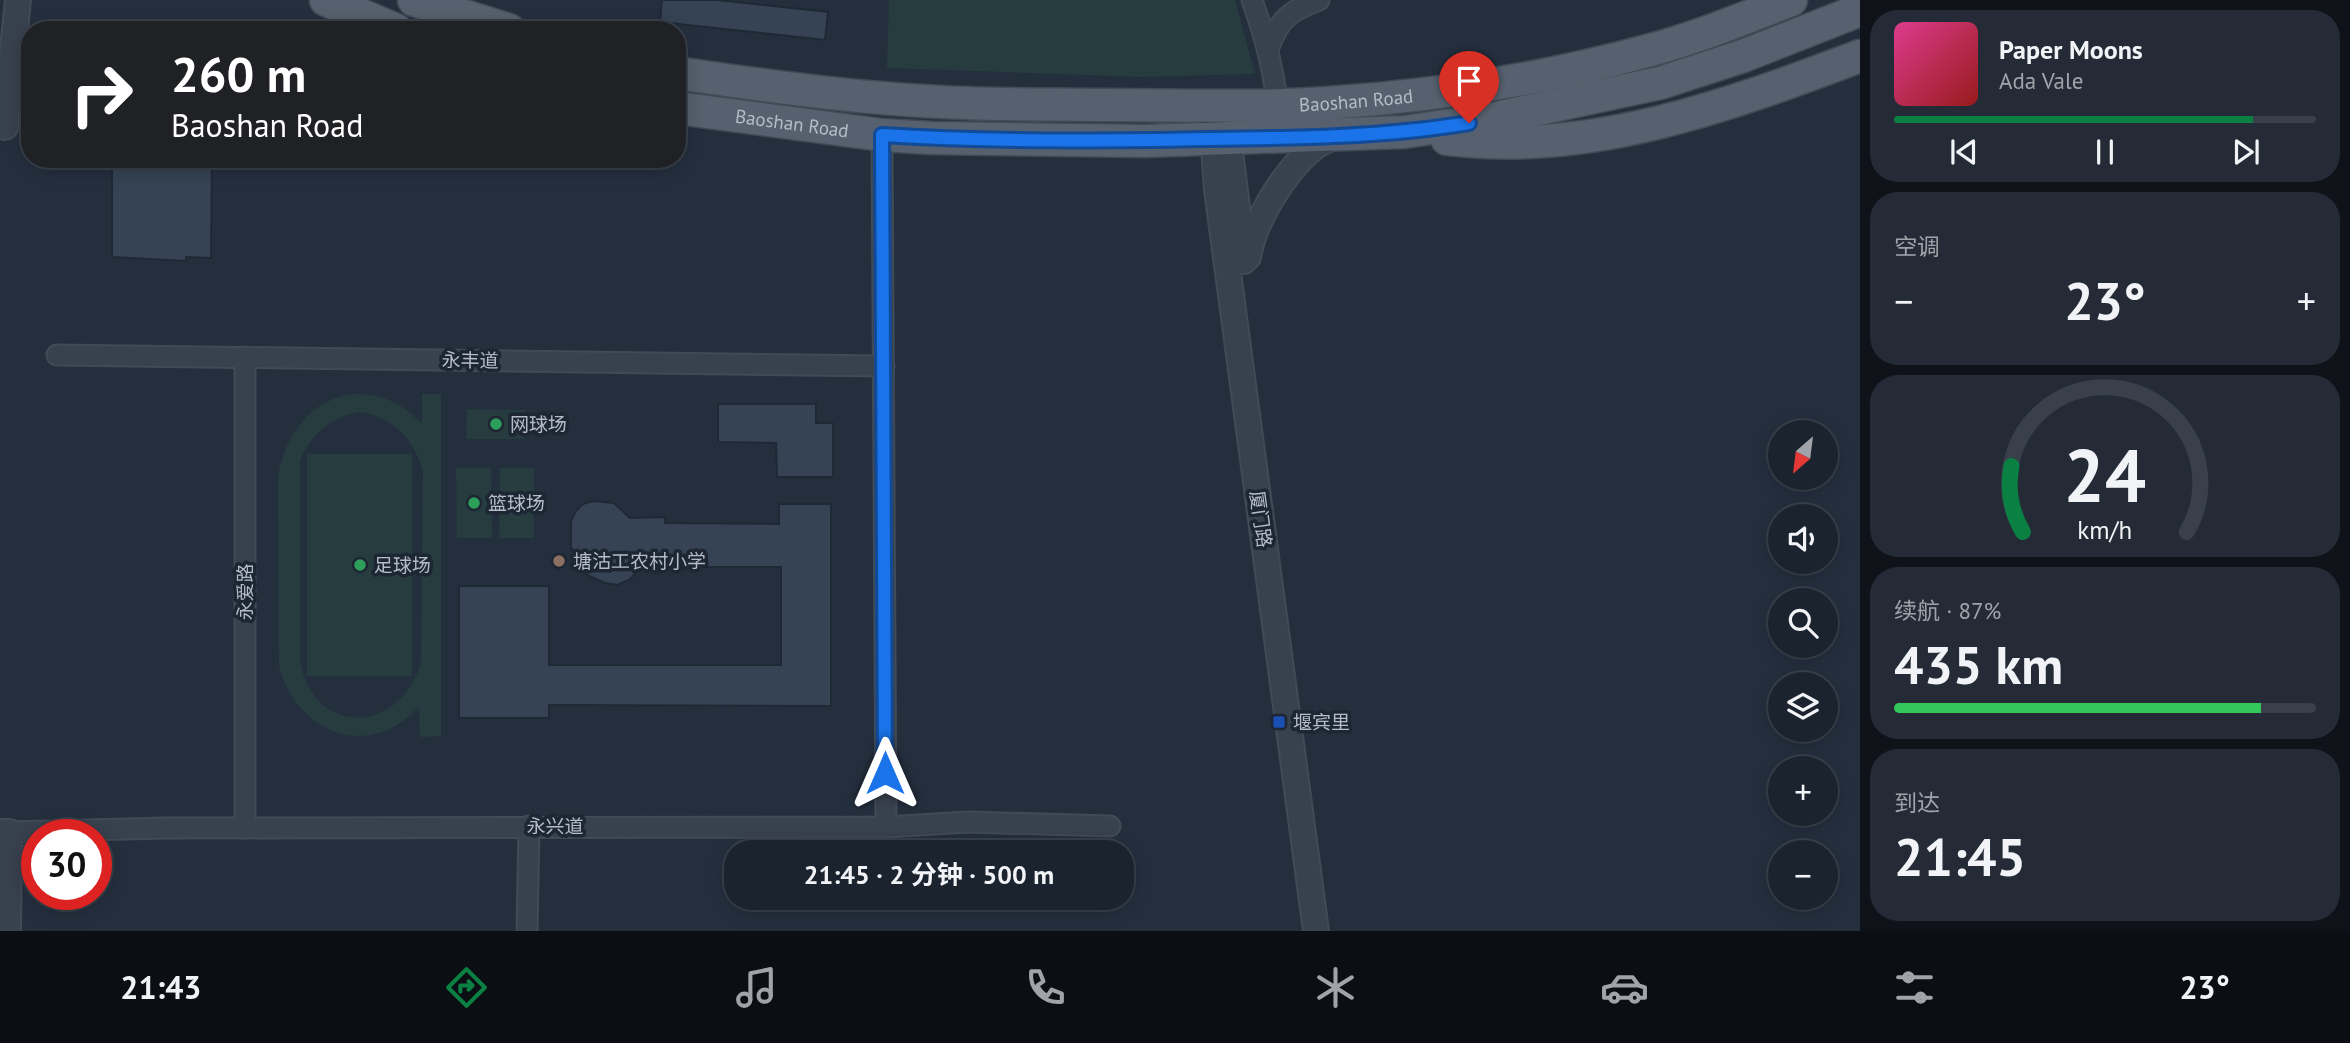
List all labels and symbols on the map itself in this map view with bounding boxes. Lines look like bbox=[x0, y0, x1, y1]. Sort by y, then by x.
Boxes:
pin bbox=[1439, 51, 1499, 123]
street label: Baoshan Road bbox=[1298, 83, 1414, 117]
street label: Baoshan Road bbox=[734, 104, 850, 143]
street label: 永丰道 bbox=[441, 348, 499, 372]
place label: 网球场 bbox=[510, 412, 567, 436]
marker: 网球场 bbox=[488, 416, 504, 432]
north arrow bbox=[1768, 420, 1838, 490]
street label: 厦门路 bbox=[1245, 489, 1277, 549]
place label: 篮球场 bbox=[488, 491, 545, 515]
marker: 篮球场 bbox=[466, 495, 482, 511]
place label: 塘沽工农村小学 bbox=[573, 549, 706, 573]
place label: 足球场 bbox=[374, 553, 431, 577]
marker: 塘沽工农村小学 bbox=[551, 553, 567, 569]
marker: 足球场 bbox=[352, 557, 368, 573]
street label: 永爱路 bbox=[233, 563, 257, 621]
place label: 堰宾里 bbox=[1293, 710, 1350, 734]
marker: 堰宾里 bbox=[1271, 714, 1287, 730]
position arrow bbox=[848, 736, 922, 810]
street label: 永兴道 bbox=[526, 814, 584, 838]
speed limit sign: 30 bbox=[21, 819, 112, 910]

